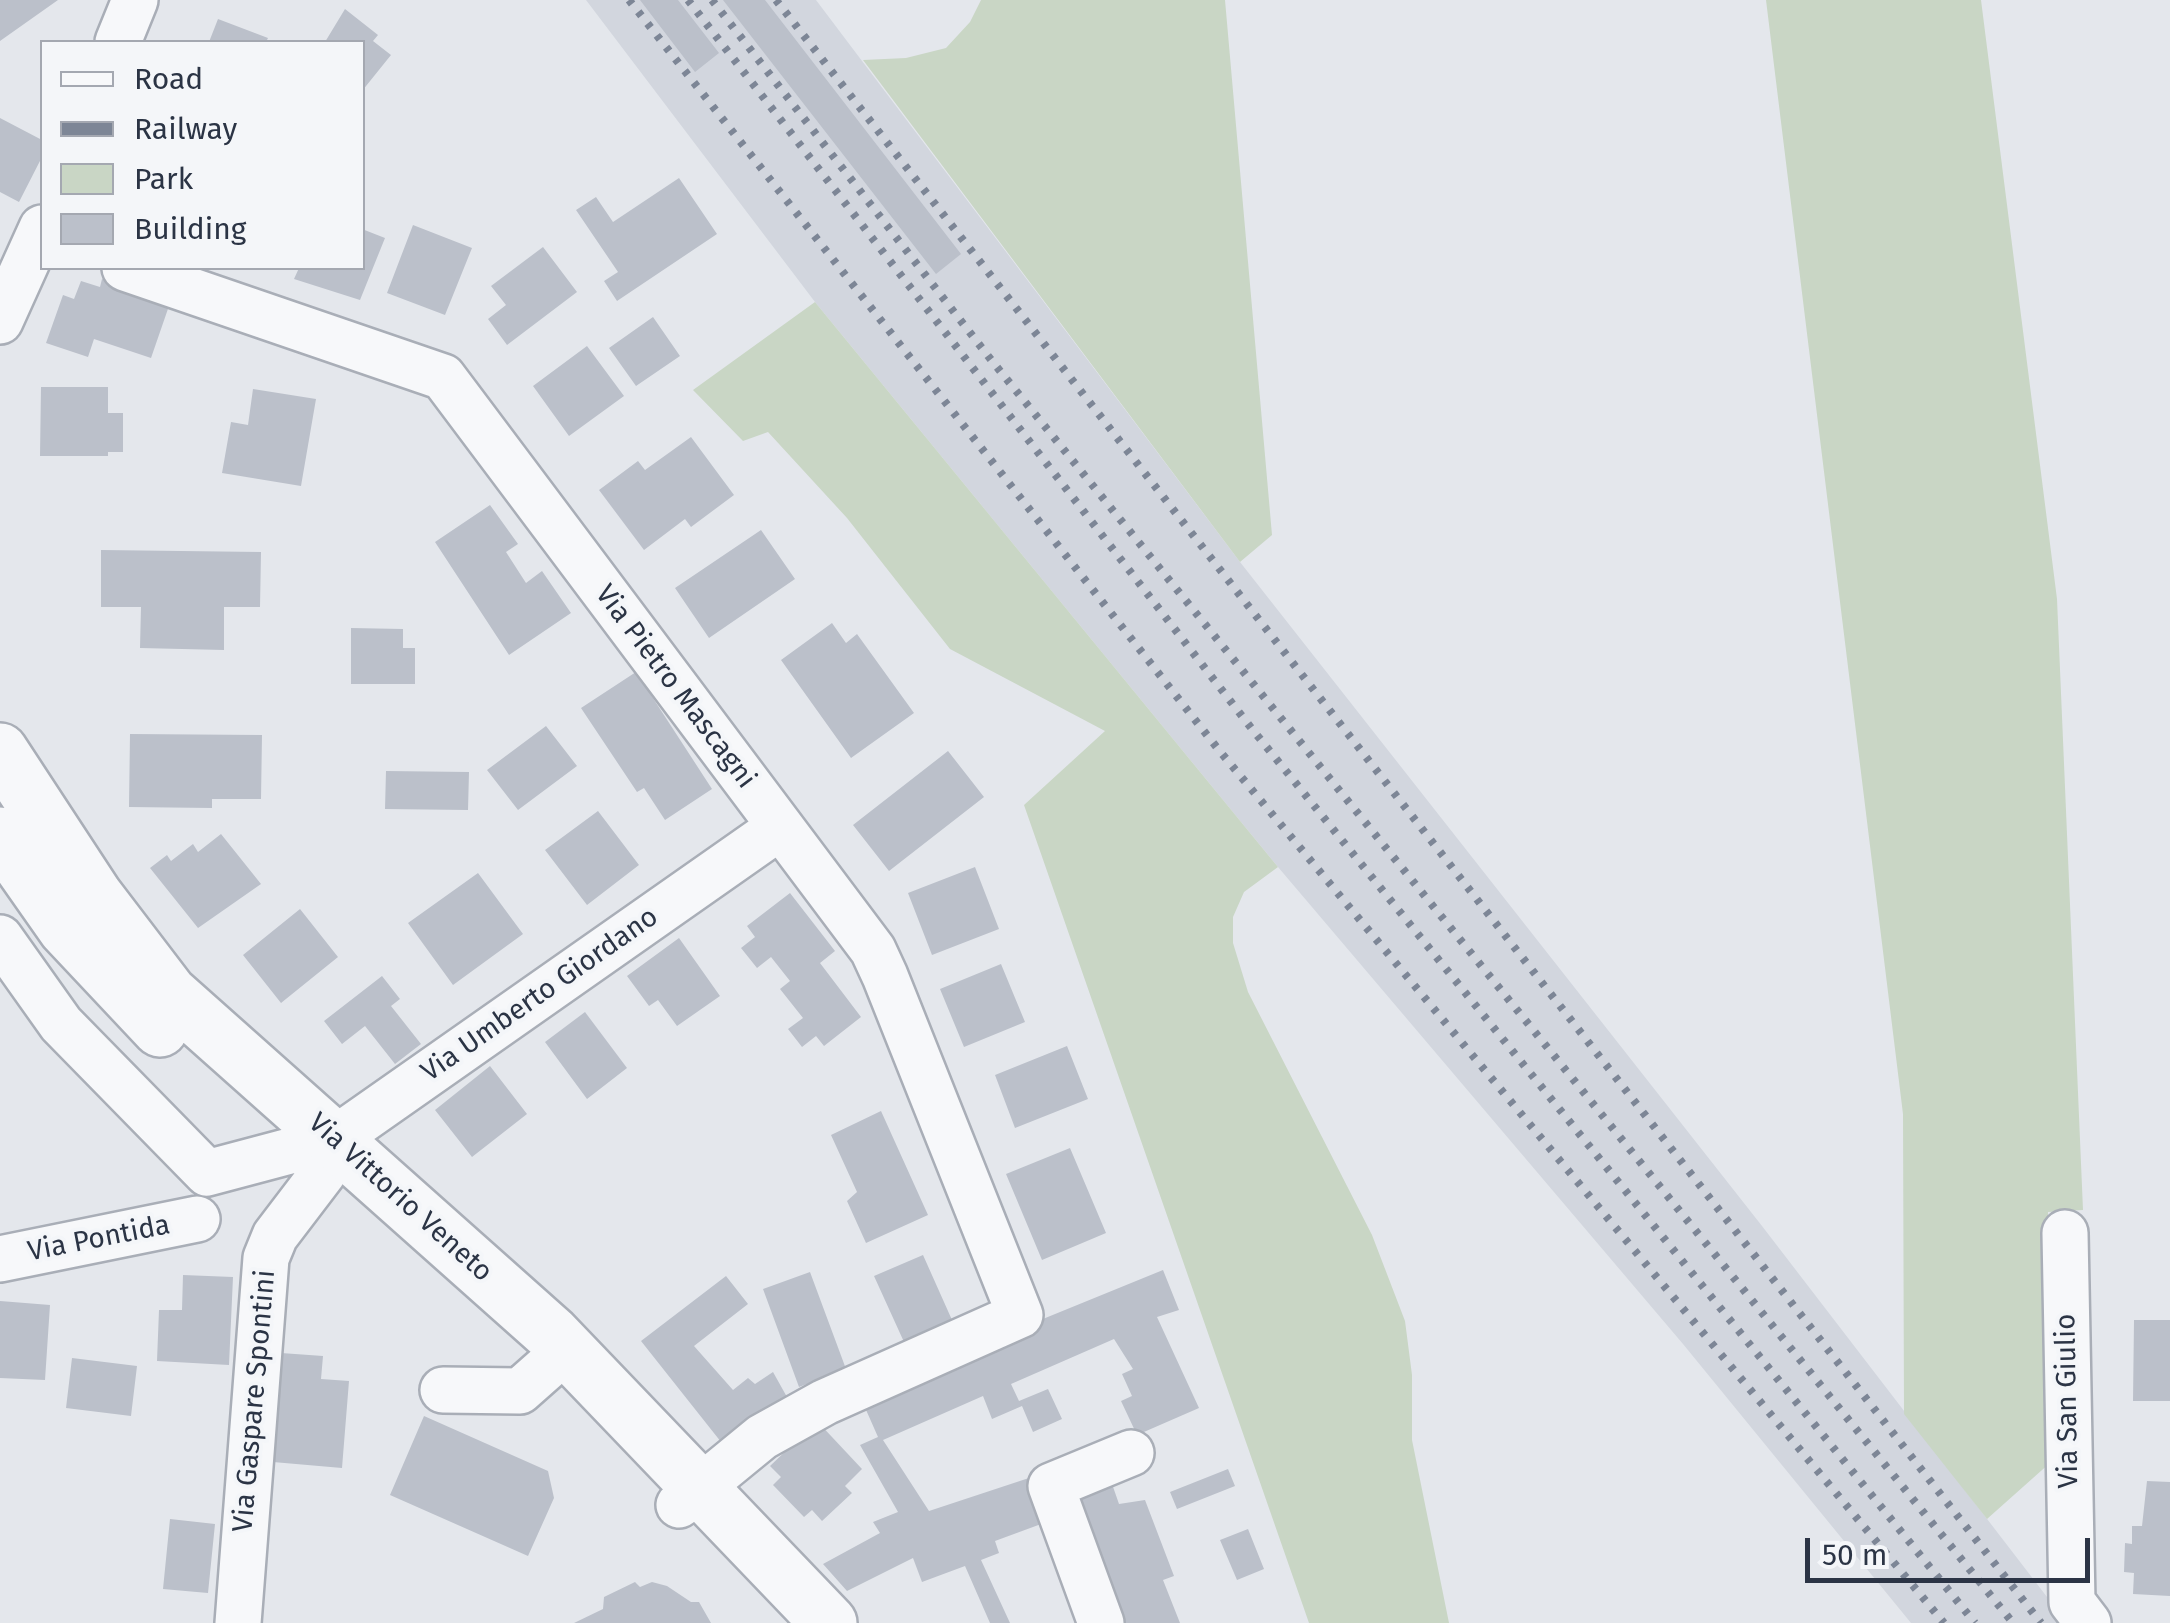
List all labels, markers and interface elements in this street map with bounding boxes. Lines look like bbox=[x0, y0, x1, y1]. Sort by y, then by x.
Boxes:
legend bbox=[40, 40, 365, 270]
text: Road bbox=[134, 61, 203, 97]
text: Railway bbox=[134, 111, 237, 147]
text: Park bbox=[134, 161, 193, 197]
text: Building bbox=[134, 211, 246, 247]
street label: Via Pietro Mascagni bbox=[588, 579, 762, 795]
street label: Via Umberto Giordano bbox=[415, 901, 665, 1089]
street label: Via Vittorio Veneto bbox=[301, 1107, 499, 1289]
street label: Via Pontida bbox=[25, 1209, 173, 1269]
street label: Via Gaspare Spontini bbox=[227, 1269, 283, 1533]
street label: Via San Giulio bbox=[2050, 1313, 2086, 1489]
scale bar bbox=[1810, 1518, 2095, 1580]
text: 50 m bbox=[1822, 1537, 1887, 1573]

